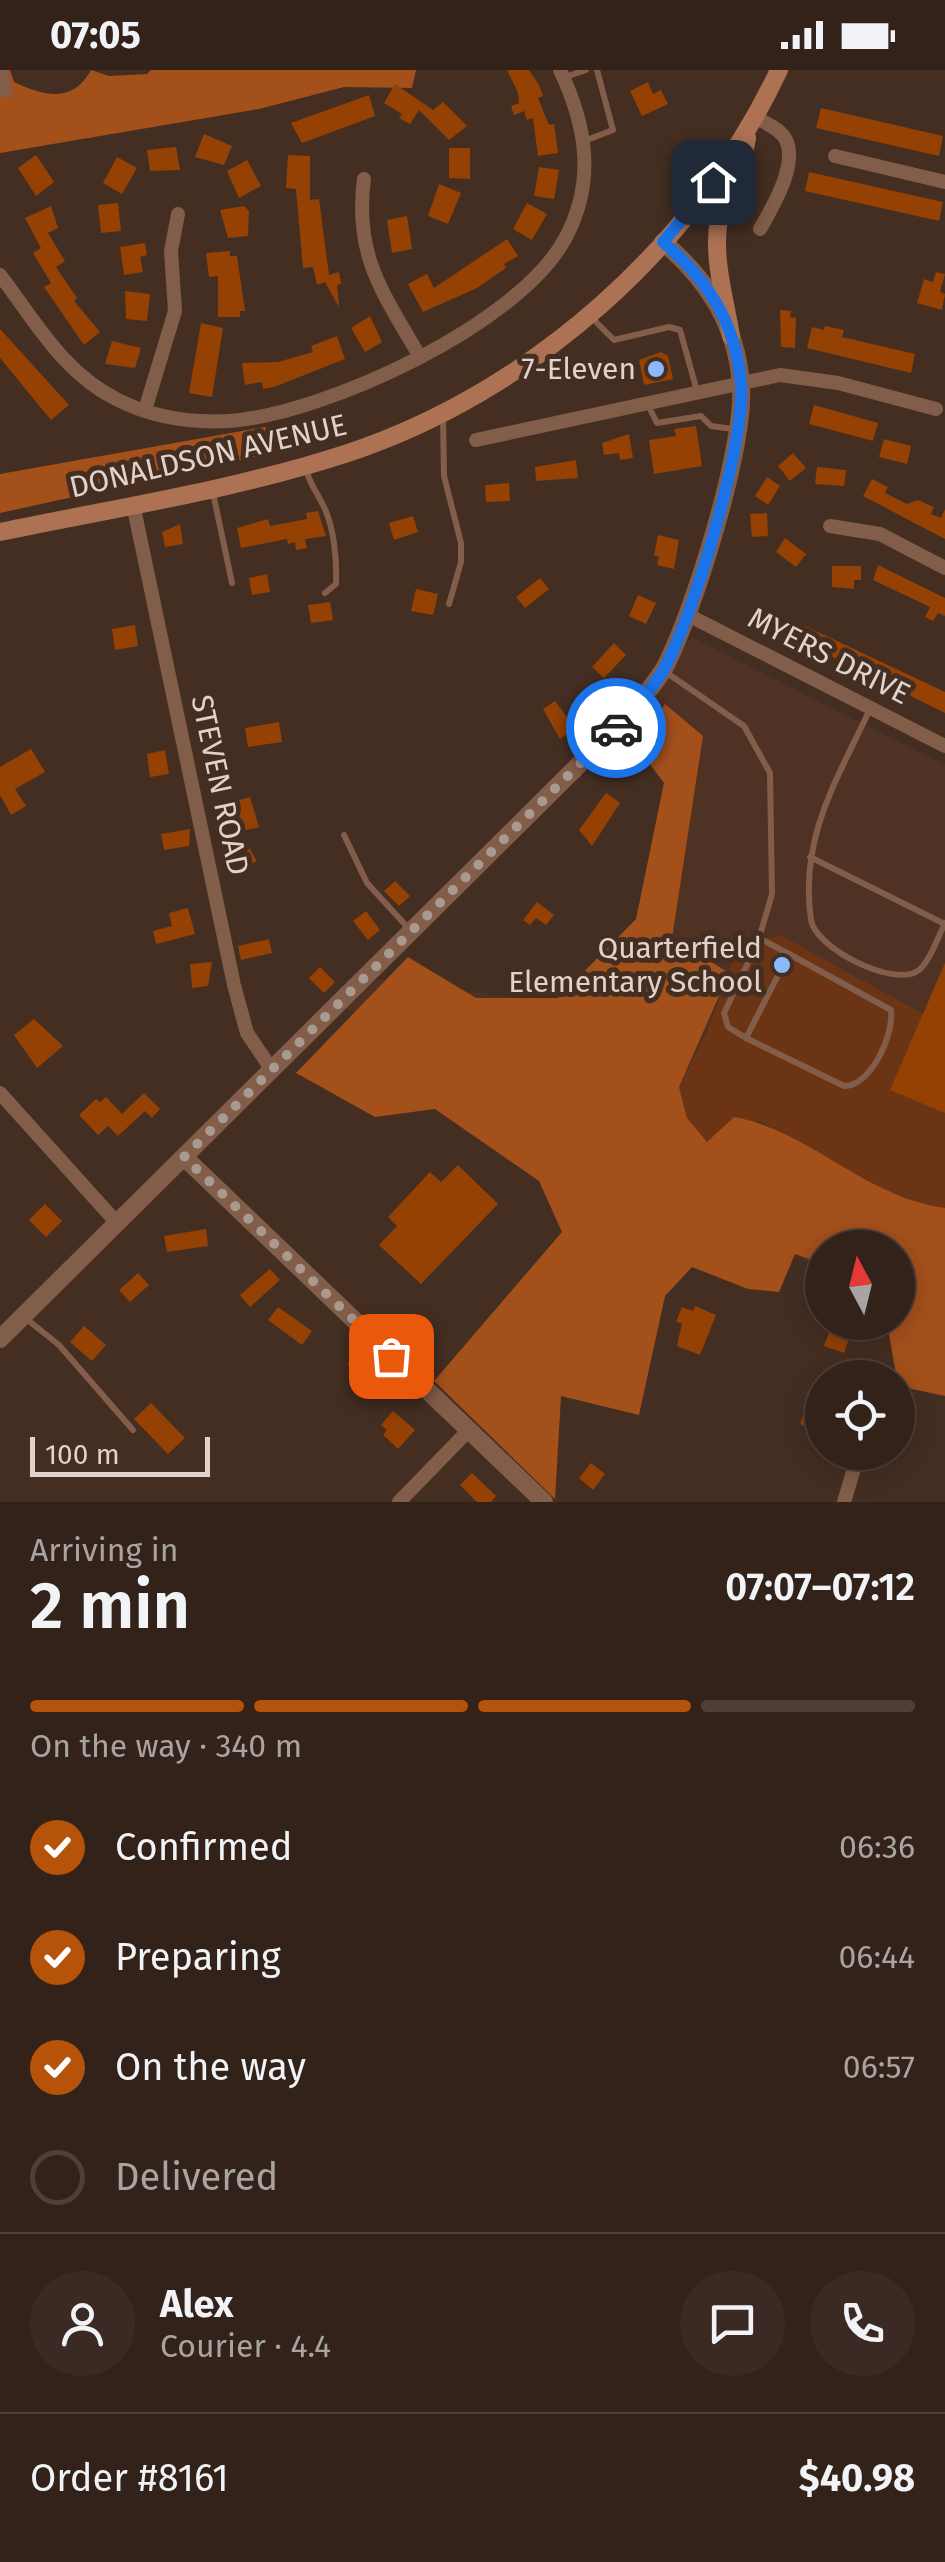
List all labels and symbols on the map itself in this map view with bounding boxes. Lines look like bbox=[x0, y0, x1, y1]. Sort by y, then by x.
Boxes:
pin bbox=[671, 140, 756, 225]
place label: 7-Eleven bbox=[521, 351, 636, 387]
marker: 7-Eleven bbox=[645, 358, 667, 380]
street label: DONALDSON AVENUE bbox=[66, 407, 350, 505]
street label: MYERS DRIVE bbox=[742, 600, 916, 712]
courier bbox=[566, 678, 666, 778]
street label: STEVEN ROAD bbox=[183, 692, 257, 878]
place label: Quarterfield Elementary School bbox=[508, 930, 762, 1000]
marker: Quarterfield Elementary School bbox=[771, 954, 793, 976]
north arrow bbox=[805, 1230, 915, 1340]
pin bbox=[349, 1314, 434, 1399]
scale bar bbox=[30, 1432, 210, 1476]

